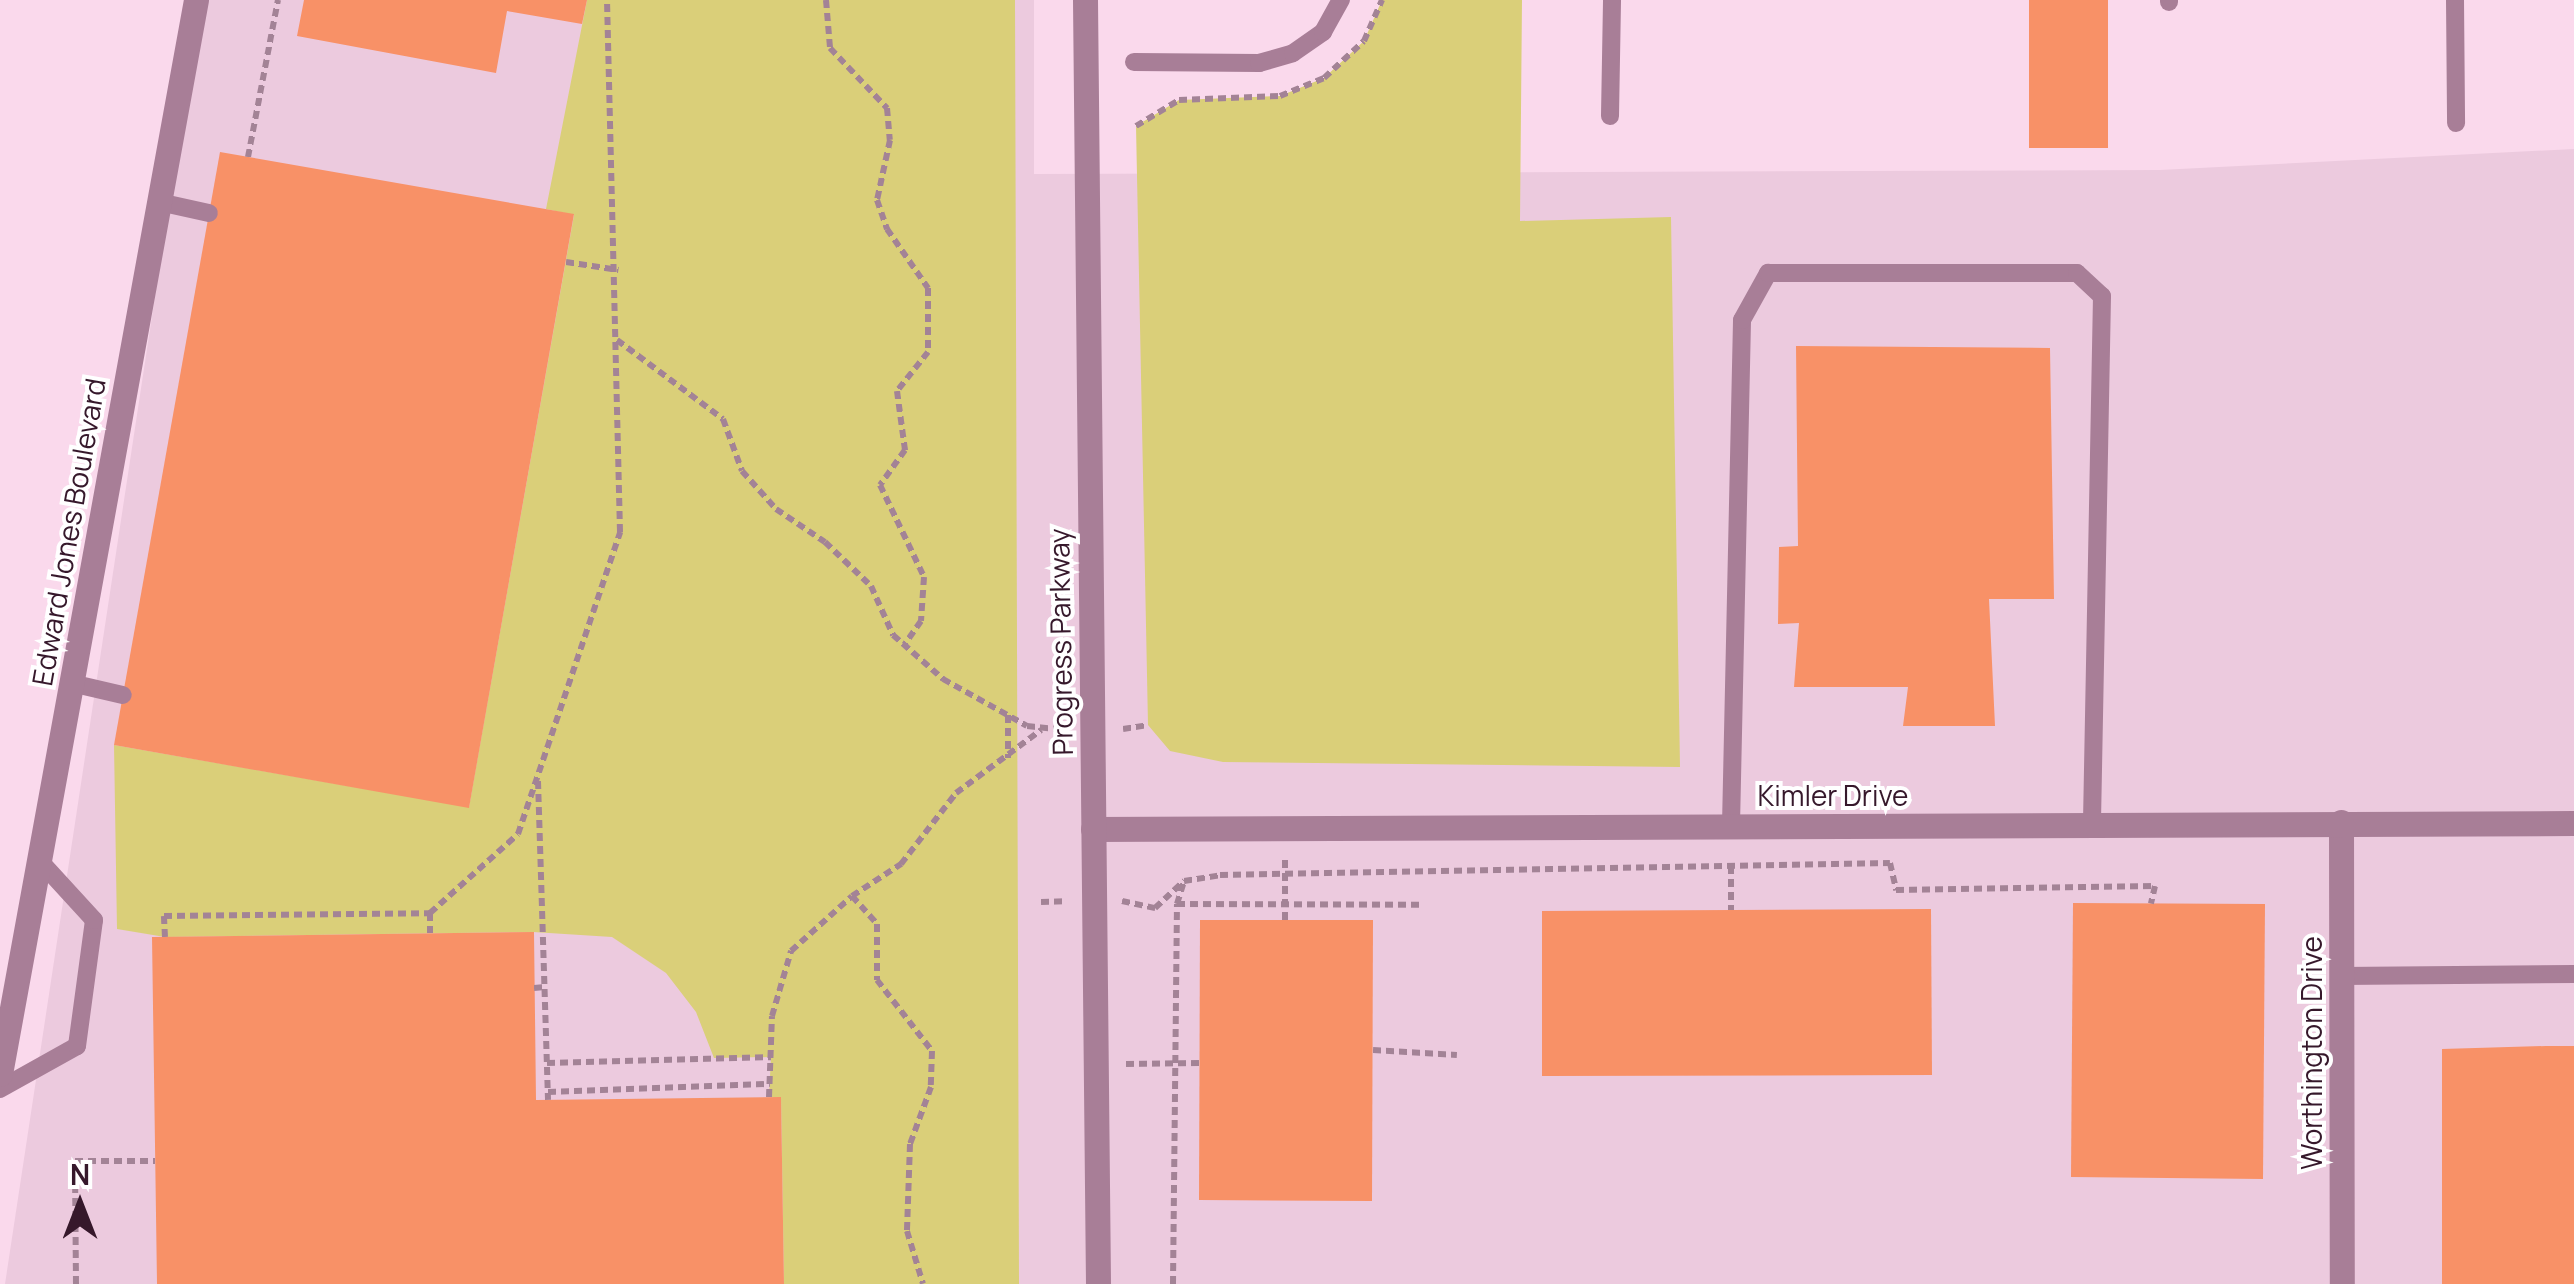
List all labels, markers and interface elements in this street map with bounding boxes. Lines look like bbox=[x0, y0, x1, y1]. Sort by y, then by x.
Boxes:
street label: Edward Jones Boulevard bbox=[24, 376, 112, 688]
street label: Progress Parkway bbox=[1041, 528, 1079, 756]
street label: Kimler Drive bbox=[1758, 778, 1908, 812]
street label: Worthington Drive bbox=[2294, 936, 2328, 1170]
north arrow bbox=[30, 1154, 130, 1254]
text: N bbox=[70, 1155, 90, 1193]

